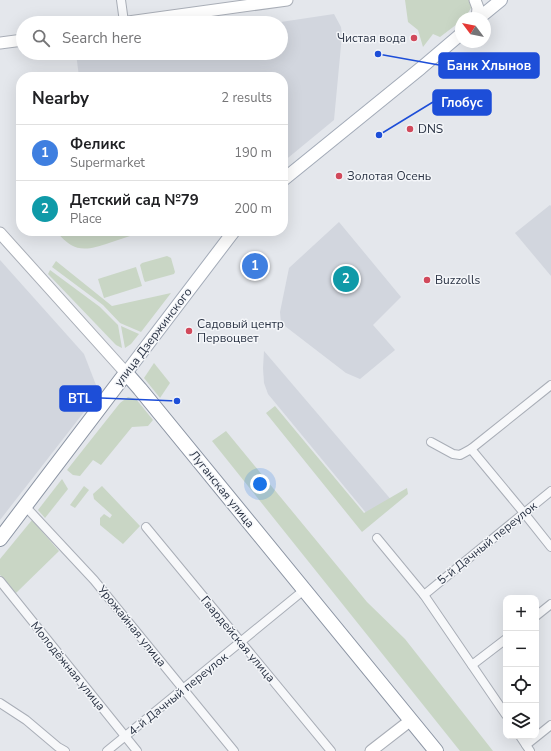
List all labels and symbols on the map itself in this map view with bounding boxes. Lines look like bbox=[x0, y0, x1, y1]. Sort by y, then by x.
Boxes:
north arrow bbox=[455, 12, 491, 48]
place label: Чистая вода bbox=[337, 30, 406, 46]
marker: Чистая вода bbox=[409, 33, 419, 43]
callout: Банк Хлынов bbox=[439, 53, 539, 78]
text: Банк Хлынов bbox=[447, 57, 531, 75]
callout: Глобус bbox=[433, 90, 491, 115]
text: Глобус bbox=[441, 94, 484, 112]
place label: DNS bbox=[418, 121, 443, 137]
marker: DNS bbox=[405, 124, 415, 134]
place label: Золотая Осень bbox=[347, 168, 431, 184]
marker: Золотая Осень bbox=[334, 171, 344, 181]
pin: 1 bbox=[242, 251, 268, 281]
pin: 2 bbox=[333, 264, 359, 294]
place label: Buzzolls bbox=[435, 272, 481, 288]
marker: Buzzolls bbox=[422, 275, 432, 285]
street label: улица Дзержинского bbox=[111, 284, 196, 390]
place label: Садовый центр Первоцвет bbox=[197, 316, 284, 346]
marker: Садовый центр Первоцвет bbox=[184, 326, 194, 336]
callout: BTL bbox=[60, 386, 101, 411]
text: BTL bbox=[68, 390, 93, 408]
street label: Луганская улица bbox=[186, 447, 258, 531]
your location bbox=[250, 474, 270, 494]
street label: 5-й Дачный переулок bbox=[434, 497, 541, 588]
street label: Урожайная улица bbox=[94, 581, 170, 670]
street label: Гвардейская улица bbox=[197, 593, 279, 685]
street label: Молодёжная улица bbox=[27, 618, 109, 714]
street label: 4-й Дачный переулок bbox=[125, 648, 232, 739]

